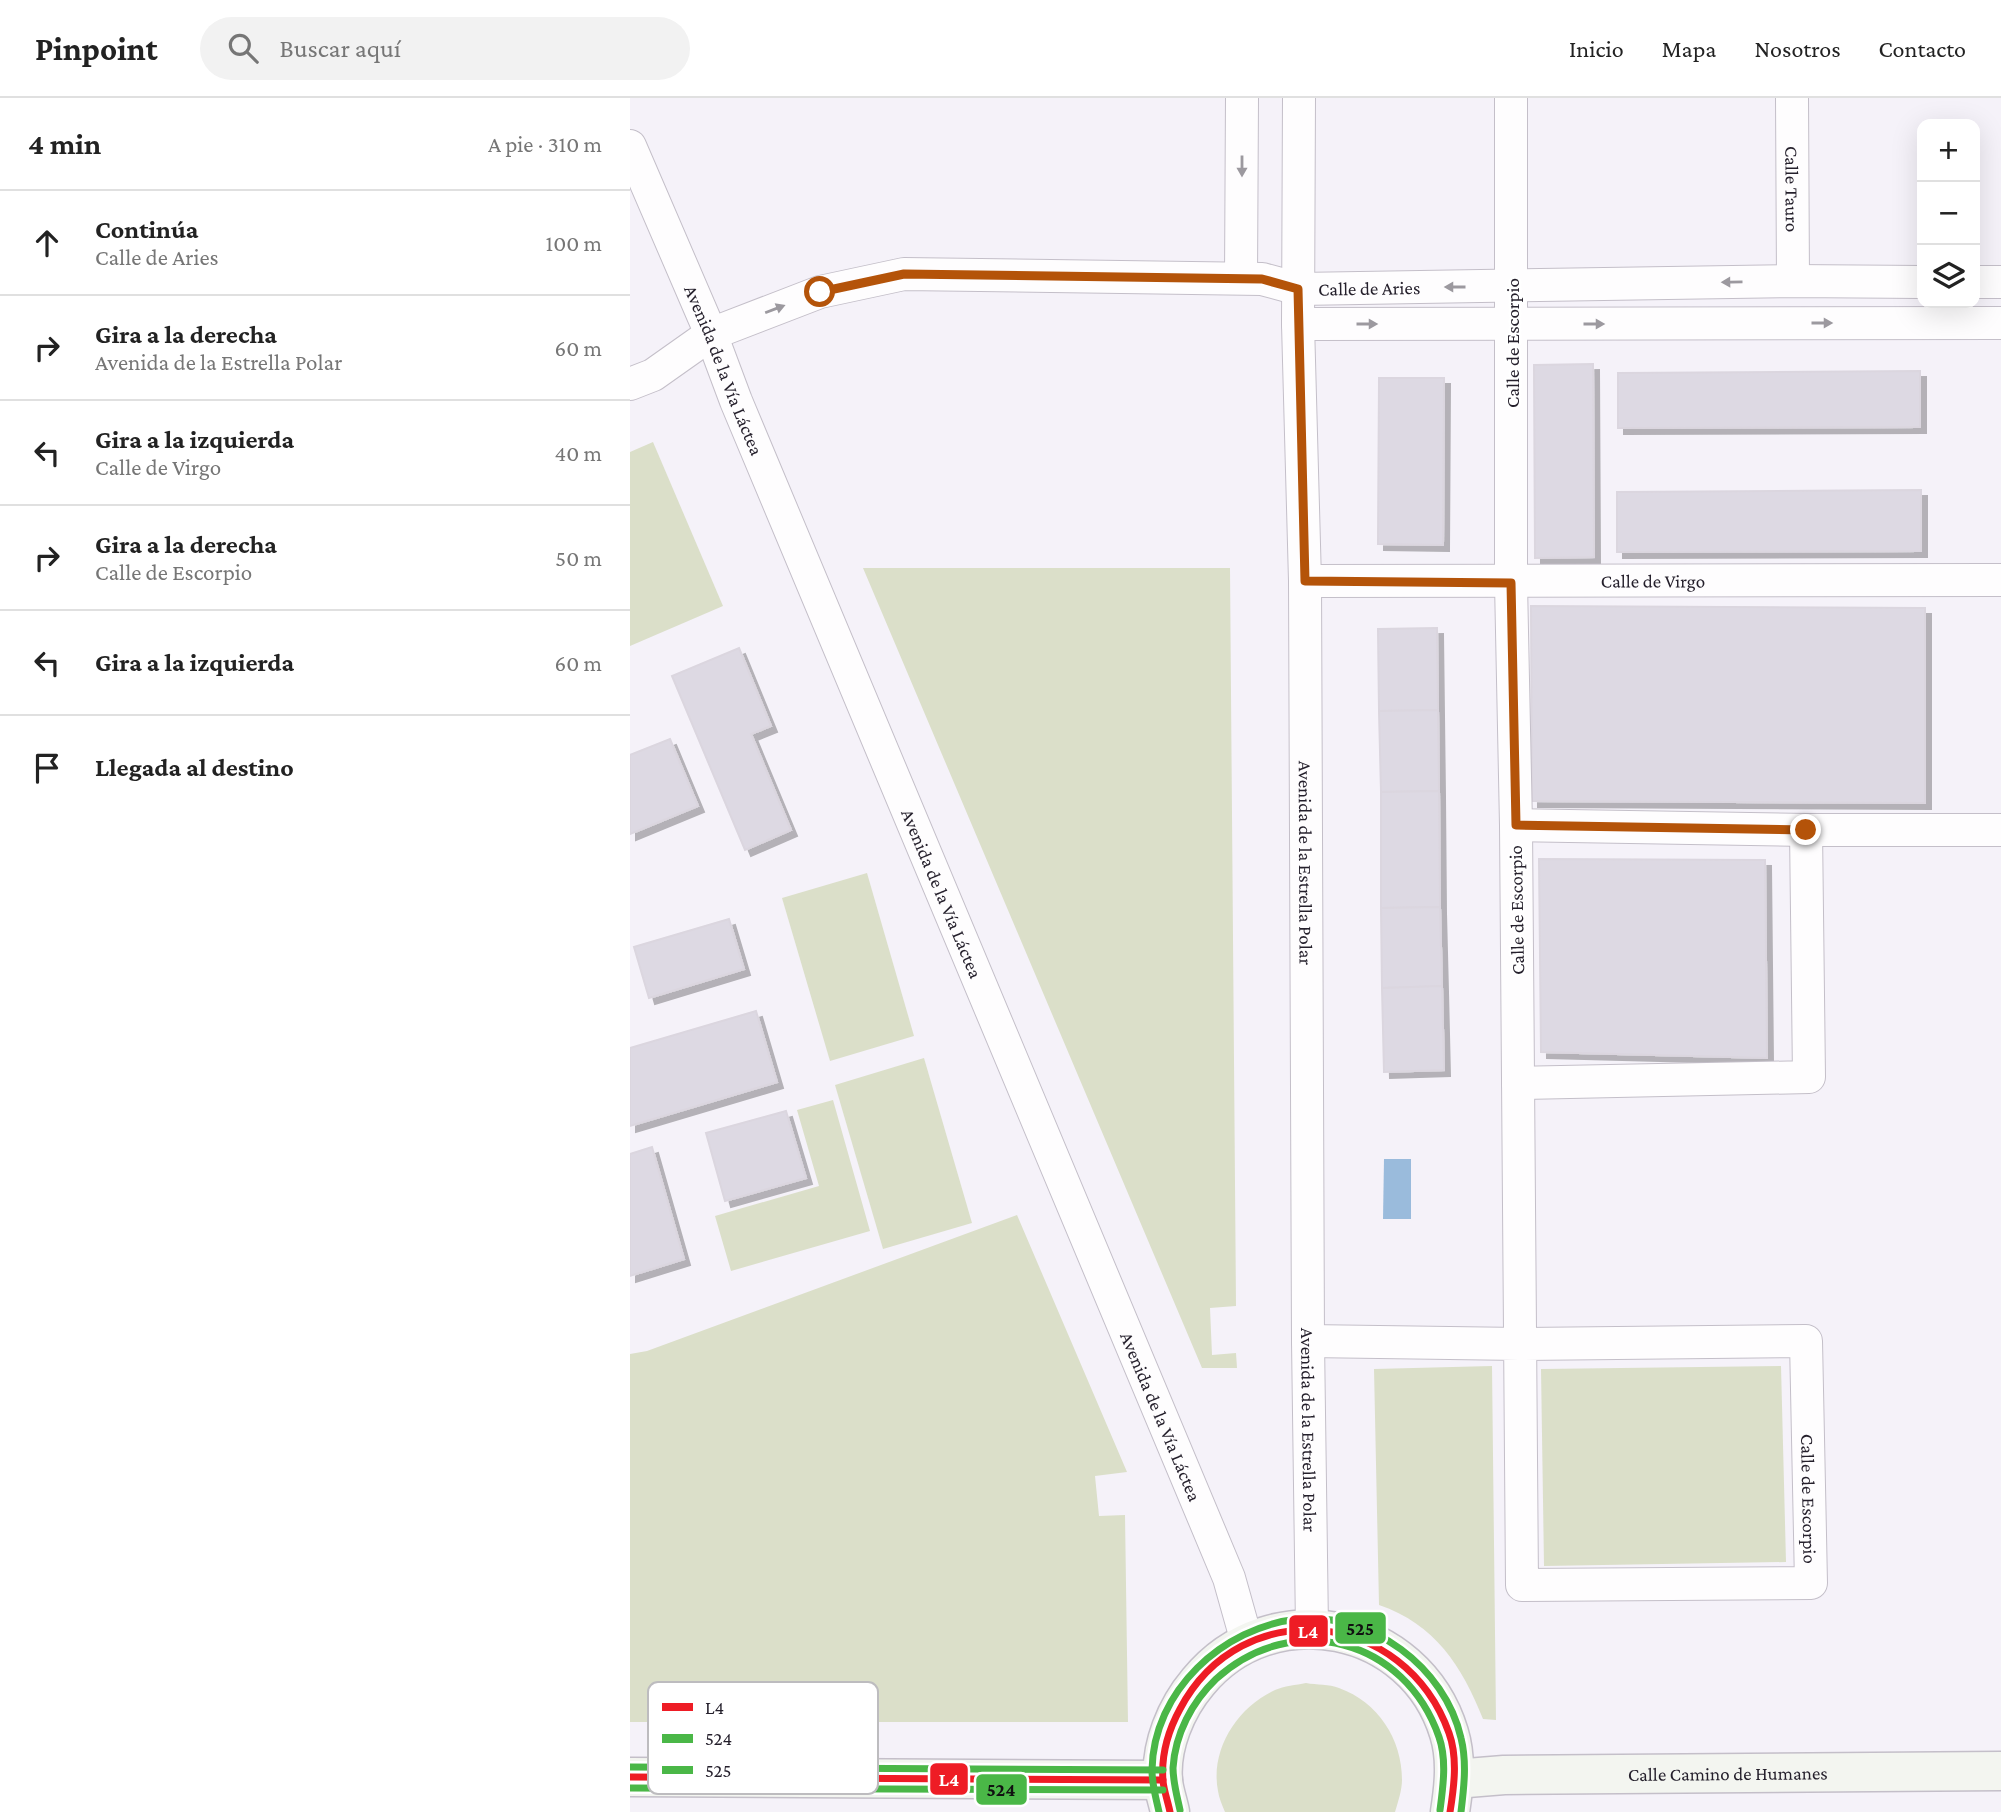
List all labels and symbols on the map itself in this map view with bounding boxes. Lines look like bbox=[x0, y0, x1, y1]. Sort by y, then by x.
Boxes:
street label: Calle Tauro bbox=[1781, 146, 1803, 232]
one-way arrow bbox=[1236, 155, 1248, 177]
route start bbox=[804, 276, 835, 307]
one-way arrow bbox=[1720, 276, 1742, 288]
street label: Calle de Aries bbox=[1318, 277, 1420, 300]
street label: Calle de Escorpio bbox=[1502, 278, 1523, 408]
one-way arrow bbox=[1444, 281, 1466, 293]
street label: Avenida de la Vía Láctea bbox=[680, 282, 768, 459]
one-way arrow bbox=[764, 304, 785, 315]
one-way arrow bbox=[1811, 317, 1833, 329]
one-way arrow bbox=[1356, 318, 1378, 330]
one-way arrow bbox=[1583, 318, 1605, 330]
street label: Calle de Virgo bbox=[1601, 570, 1705, 592]
street label: Avenida de la Estrella Polar bbox=[1295, 761, 1317, 965]
street label: Avenida de la Vía Láctea bbox=[897, 806, 987, 982]
route end bbox=[1790, 814, 1821, 845]
street label: Calle de Escorpio bbox=[1505, 845, 1528, 975]
street label: Avenida de la Estrella Polar bbox=[1297, 1328, 1321, 1533]
street label: Avenida de la Vía Láctea bbox=[1116, 1329, 1206, 1505]
street label: Calle de Escorpio bbox=[1797, 1434, 1821, 1564]
line badge: 525 bbox=[1334, 1611, 1387, 1645]
line badge: L4 bbox=[1288, 1614, 1329, 1648]
text: 525 bbox=[1346, 1618, 1374, 1639]
text: L4 bbox=[1298, 1621, 1318, 1642]
legend bbox=[648, 1682, 878, 1794]
text: L4 bbox=[705, 1697, 724, 1718]
text: 524 bbox=[705, 1728, 732, 1749]
text: 525 bbox=[705, 1760, 732, 1781]
line badge: L4 bbox=[929, 1762, 969, 1796]
street label: Calle Camino de Humanes bbox=[1628, 1762, 1828, 1785]
text: L4 bbox=[939, 1769, 959, 1790]
line badge: 524 bbox=[975, 1773, 1028, 1806]
text: 524 bbox=[987, 1779, 1015, 1800]

